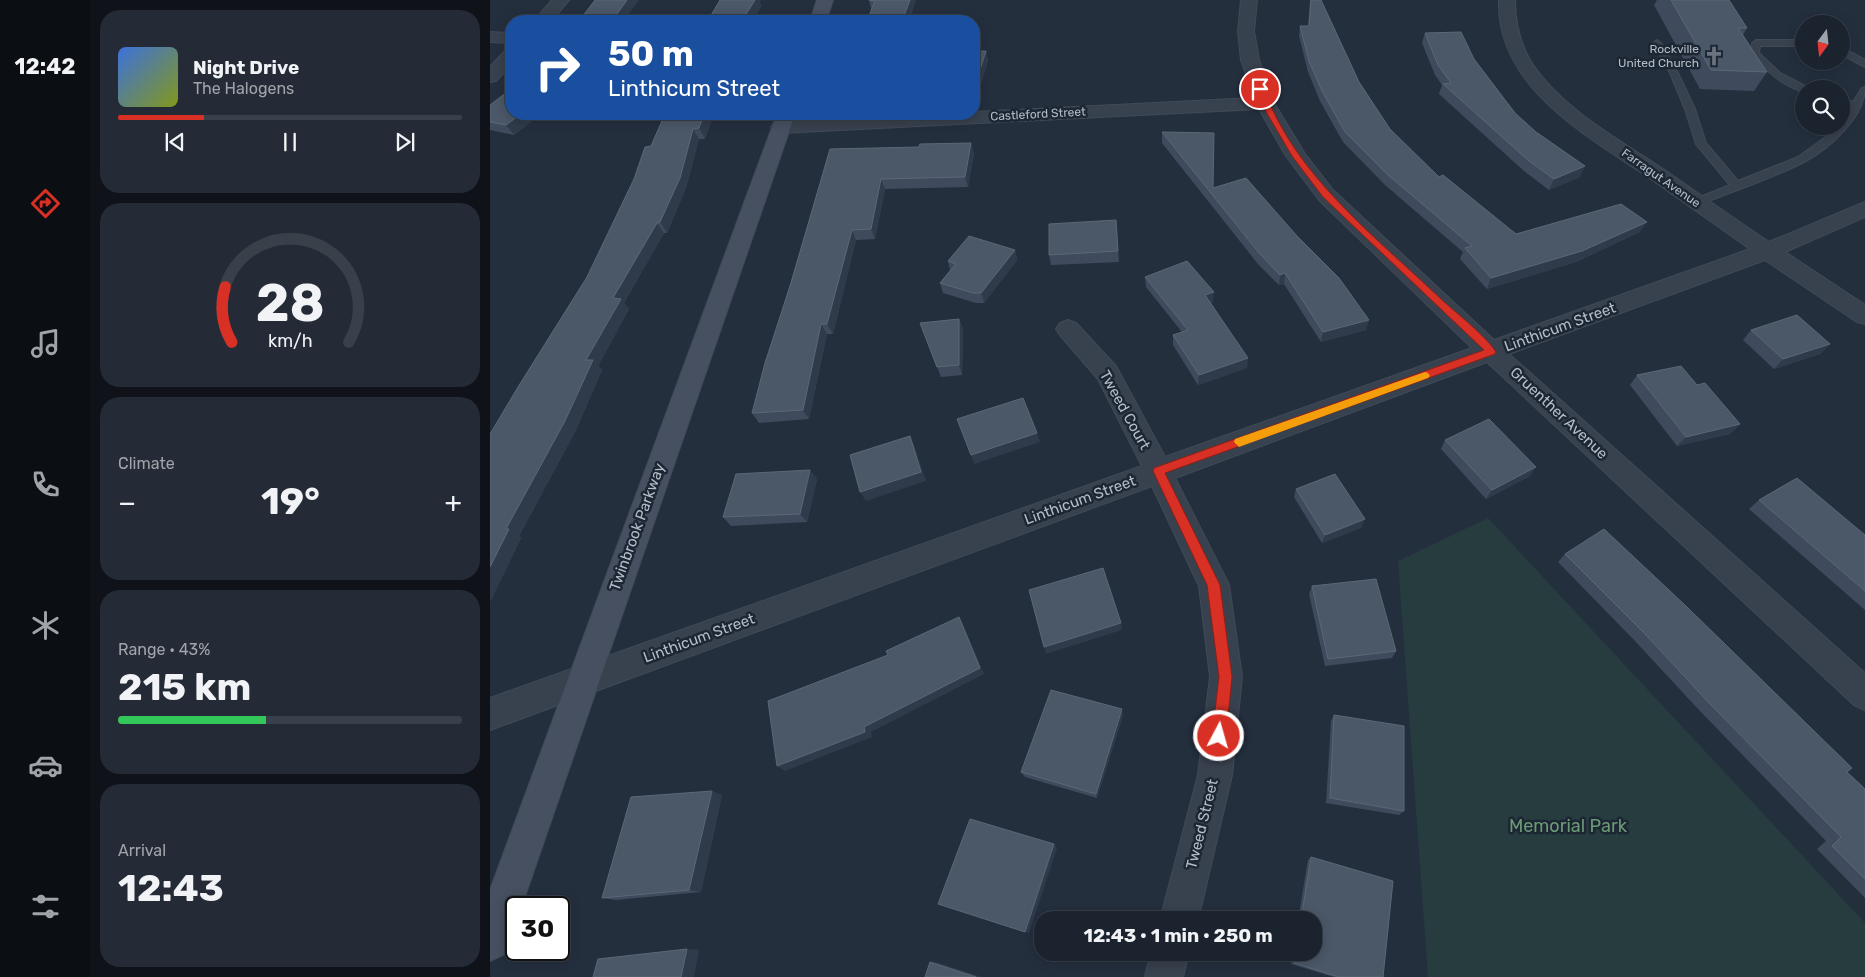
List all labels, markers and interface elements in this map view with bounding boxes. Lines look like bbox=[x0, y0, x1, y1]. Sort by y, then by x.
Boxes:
north arrow bbox=[1795, 15, 1850, 70]
map controls bbox=[1795, 15, 1850, 135]
text: 50 m bbox=[608, 33, 694, 75]
icon: right bbox=[525, 35, 590, 100]
place label: Rockville United Church bbox=[1618, 42, 1699, 70]
church icon: Rockville United Church bbox=[1703, 45, 1725, 67]
text: 12:42 bbox=[15, 53, 75, 80]
text: Night Drive bbox=[193, 56, 299, 79]
pin bbox=[1239, 68, 1281, 110]
text: Linthicum Street bbox=[608, 75, 780, 102]
icon: arrive bbox=[1246, 75, 1274, 103]
text: The Halogens bbox=[193, 79, 294, 98]
button: search bbox=[1795, 80, 1850, 135]
street label: Castleford Street bbox=[990, 104, 1086, 123]
icon: previous bbox=[161, 128, 189, 156]
icon: pause bbox=[276, 128, 304, 156]
icon: next bbox=[391, 128, 419, 156]
street label: Farragut Avenue bbox=[1619, 146, 1703, 210]
icon: directions bbox=[28, 186, 63, 221]
text: 28 bbox=[255, 272, 325, 334]
street label: Linthicum Street bbox=[1502, 298, 1618, 356]
icon: music bbox=[28, 326, 63, 361]
text: km/h bbox=[268, 330, 312, 351]
street label: Gruenther Avenue bbox=[1506, 363, 1612, 463]
street label: Tweed Court bbox=[1096, 367, 1154, 453]
text: Climate bbox=[118, 454, 175, 473]
street label: Twinbrook Parkway bbox=[606, 461, 668, 593]
icon: phone bbox=[28, 467, 63, 502]
street label: Linthicum Street bbox=[1022, 471, 1138, 529]
text: 19° bbox=[261, 478, 320, 524]
text: − bbox=[118, 486, 136, 519]
text: + bbox=[445, 486, 462, 519]
icon: climate bbox=[28, 608, 63, 643]
street label: Linthicum Street bbox=[641, 609, 757, 667]
text: Range · 43% bbox=[118, 640, 210, 659]
text: 215 km bbox=[118, 664, 251, 710]
position arrow bbox=[1192, 709, 1244, 761]
icon: car bbox=[28, 748, 63, 783]
street label: Tweed Street bbox=[1182, 777, 1222, 871]
park label: Memorial Park bbox=[1509, 815, 1628, 837]
text: Arrival bbox=[118, 841, 166, 860]
text: 12:43 bbox=[118, 865, 224, 911]
icon: filters bbox=[28, 889, 63, 924]
speed limit sign: 30 bbox=[505, 896, 570, 961]
text: 12:43 · 1 min · 250 m bbox=[1083, 924, 1273, 947]

